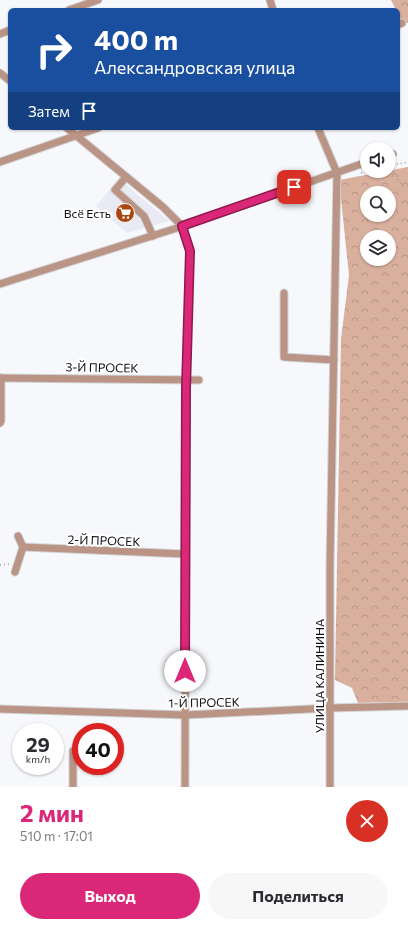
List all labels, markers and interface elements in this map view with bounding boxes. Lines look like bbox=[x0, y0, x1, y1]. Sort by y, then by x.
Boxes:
text: 400 m bbox=[94, 22, 178, 56]
icon: right bbox=[28, 24, 80, 76]
text: Александровская улица bbox=[94, 56, 295, 78]
icon: arrive bbox=[78, 100, 100, 122]
text: Затем bbox=[28, 102, 70, 120]
map controls bbox=[360, 142, 396, 266]
button: sound bbox=[360, 142, 396, 178]
pin bbox=[277, 170, 311, 204]
icon: arrive bbox=[283, 176, 305, 198]
button: search bbox=[360, 186, 396, 222]
supermarket icon: Всё Есть bbox=[114, 202, 136, 224]
place label: Всё Есть bbox=[64, 206, 111, 220]
button: layers bbox=[360, 230, 396, 266]
street label: 3-Й ПРОСЕК bbox=[65, 359, 139, 375]
street label: 2-Й ПРОСЕК bbox=[67, 532, 141, 548]
street label: УЛИЦА КАЛИНИНА bbox=[312, 619, 326, 733]
position arrow bbox=[164, 650, 206, 692]
street label: 1-Й ПРОСЕК bbox=[168, 694, 240, 710]
speed limit sign: 40 bbox=[72, 723, 124, 775]
text: 29 bbox=[26, 732, 50, 756]
text: km/h bbox=[26, 753, 50, 765]
text: 2 мин bbox=[20, 798, 84, 827]
button: close bbox=[346, 800, 388, 842]
text: 510 m · 17:01 bbox=[20, 828, 93, 844]
button: Выход bbox=[20, 873, 200, 919]
button: Поделиться bbox=[208, 873, 388, 919]

